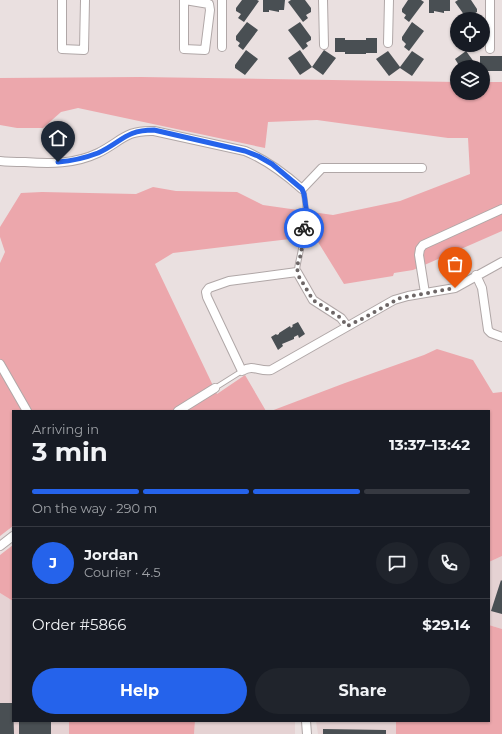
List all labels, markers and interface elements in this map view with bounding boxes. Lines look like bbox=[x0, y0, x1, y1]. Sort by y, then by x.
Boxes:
map controls bbox=[450, 12, 490, 100]
button: locate bbox=[450, 12, 490, 52]
button: layers bbox=[450, 60, 490, 100]
pin bbox=[41, 121, 75, 162]
icon: home bbox=[47, 127, 69, 149]
courier bbox=[284, 208, 324, 248]
icon: bike bbox=[293, 217, 315, 239]
pin bbox=[438, 247, 472, 288]
icon: bag bbox=[444, 253, 466, 275]
text: Arriving in bbox=[32, 421, 99, 437]
text: 13:37–13:42 bbox=[389, 435, 470, 454]
text: 3 min bbox=[32, 436, 108, 468]
text: On the way · 290 m bbox=[32, 500, 157, 516]
button: chat bbox=[376, 542, 418, 584]
button: phone bbox=[428, 542, 470, 584]
text: Jordan bbox=[84, 545, 138, 564]
text: J bbox=[49, 553, 57, 572]
text: Courier · 4.5 bbox=[84, 564, 161, 580]
text: Order #5866 bbox=[32, 615, 126, 634]
text: $29.14 bbox=[422, 615, 470, 634]
button: Help bbox=[32, 668, 247, 714]
button: Share bbox=[255, 668, 470, 714]

